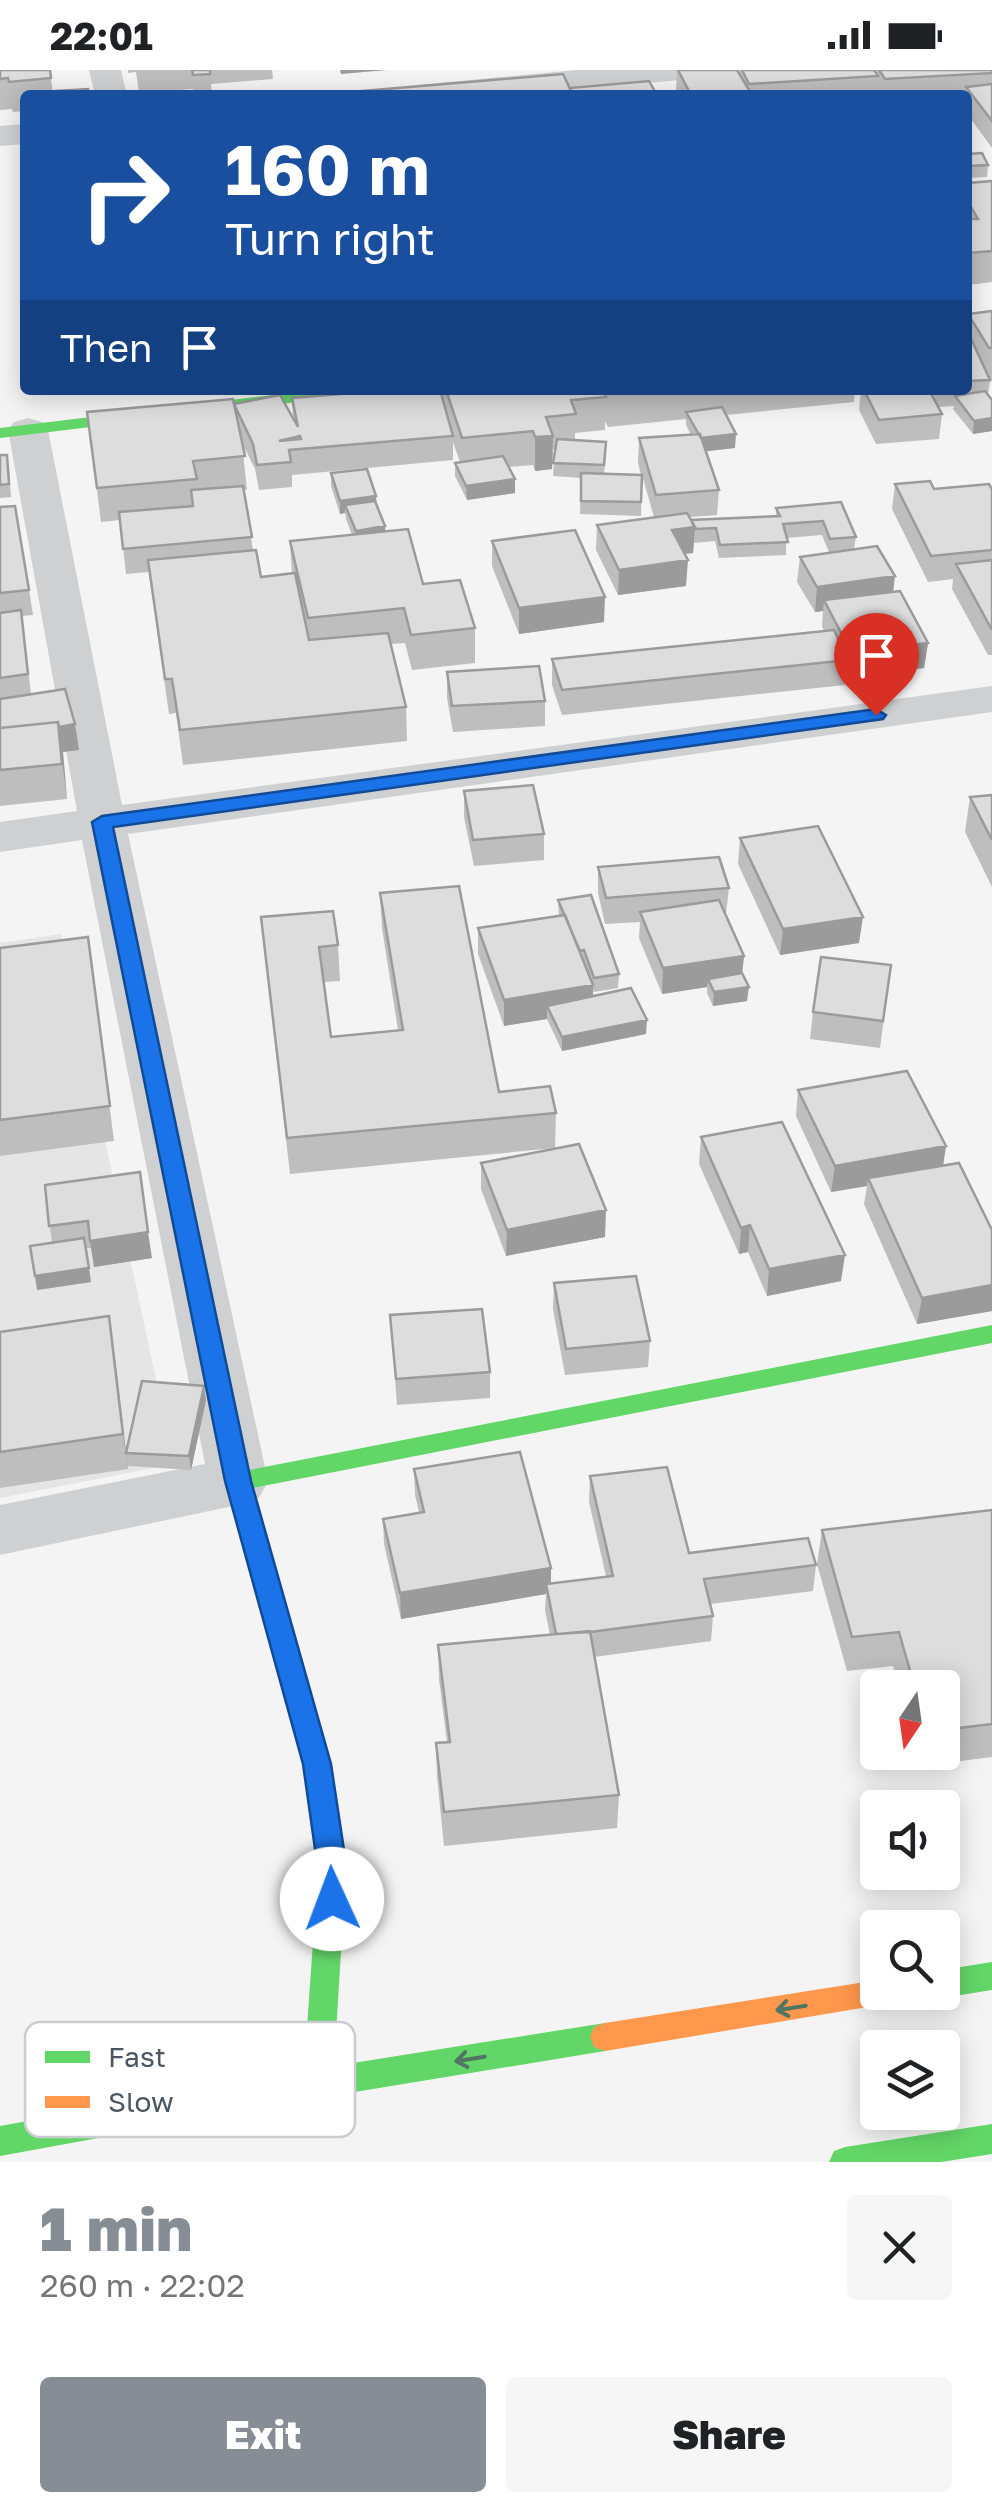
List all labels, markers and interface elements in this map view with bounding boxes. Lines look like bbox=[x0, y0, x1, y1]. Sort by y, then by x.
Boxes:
text: 22:01 bbox=[50, 13, 153, 58]
text: 160 m bbox=[225, 126, 430, 210]
icon: right bbox=[60, 130, 190, 260]
text: Turn right bbox=[225, 211, 435, 265]
icon: arrive bbox=[172, 320, 227, 375]
text: Then bbox=[60, 325, 152, 370]
pin bbox=[834, 613, 919, 716]
icon: arrive bbox=[849, 628, 904, 683]
north arrow bbox=[860, 1670, 960, 1770]
map controls bbox=[860, 1670, 960, 2130]
button: sound bbox=[860, 1790, 960, 1890]
position arrow bbox=[280, 1847, 384, 1951]
button: search bbox=[860, 1910, 960, 2010]
one-way arrow bbox=[775, 1999, 808, 2018]
legend bbox=[25, 2022, 355, 2137]
button: layers bbox=[860, 2030, 960, 2130]
text: Fast bbox=[108, 2040, 166, 2073]
one-way arrow bbox=[454, 2050, 487, 2068]
text: Slow bbox=[108, 2085, 174, 2118]
text: 1 min bbox=[40, 2192, 192, 2264]
button: close bbox=[847, 2195, 952, 2300]
text: 260 m · 22:02 bbox=[40, 2266, 245, 2304]
button: Exit bbox=[40, 2377, 486, 2492]
button: Share bbox=[506, 2377, 952, 2492]

